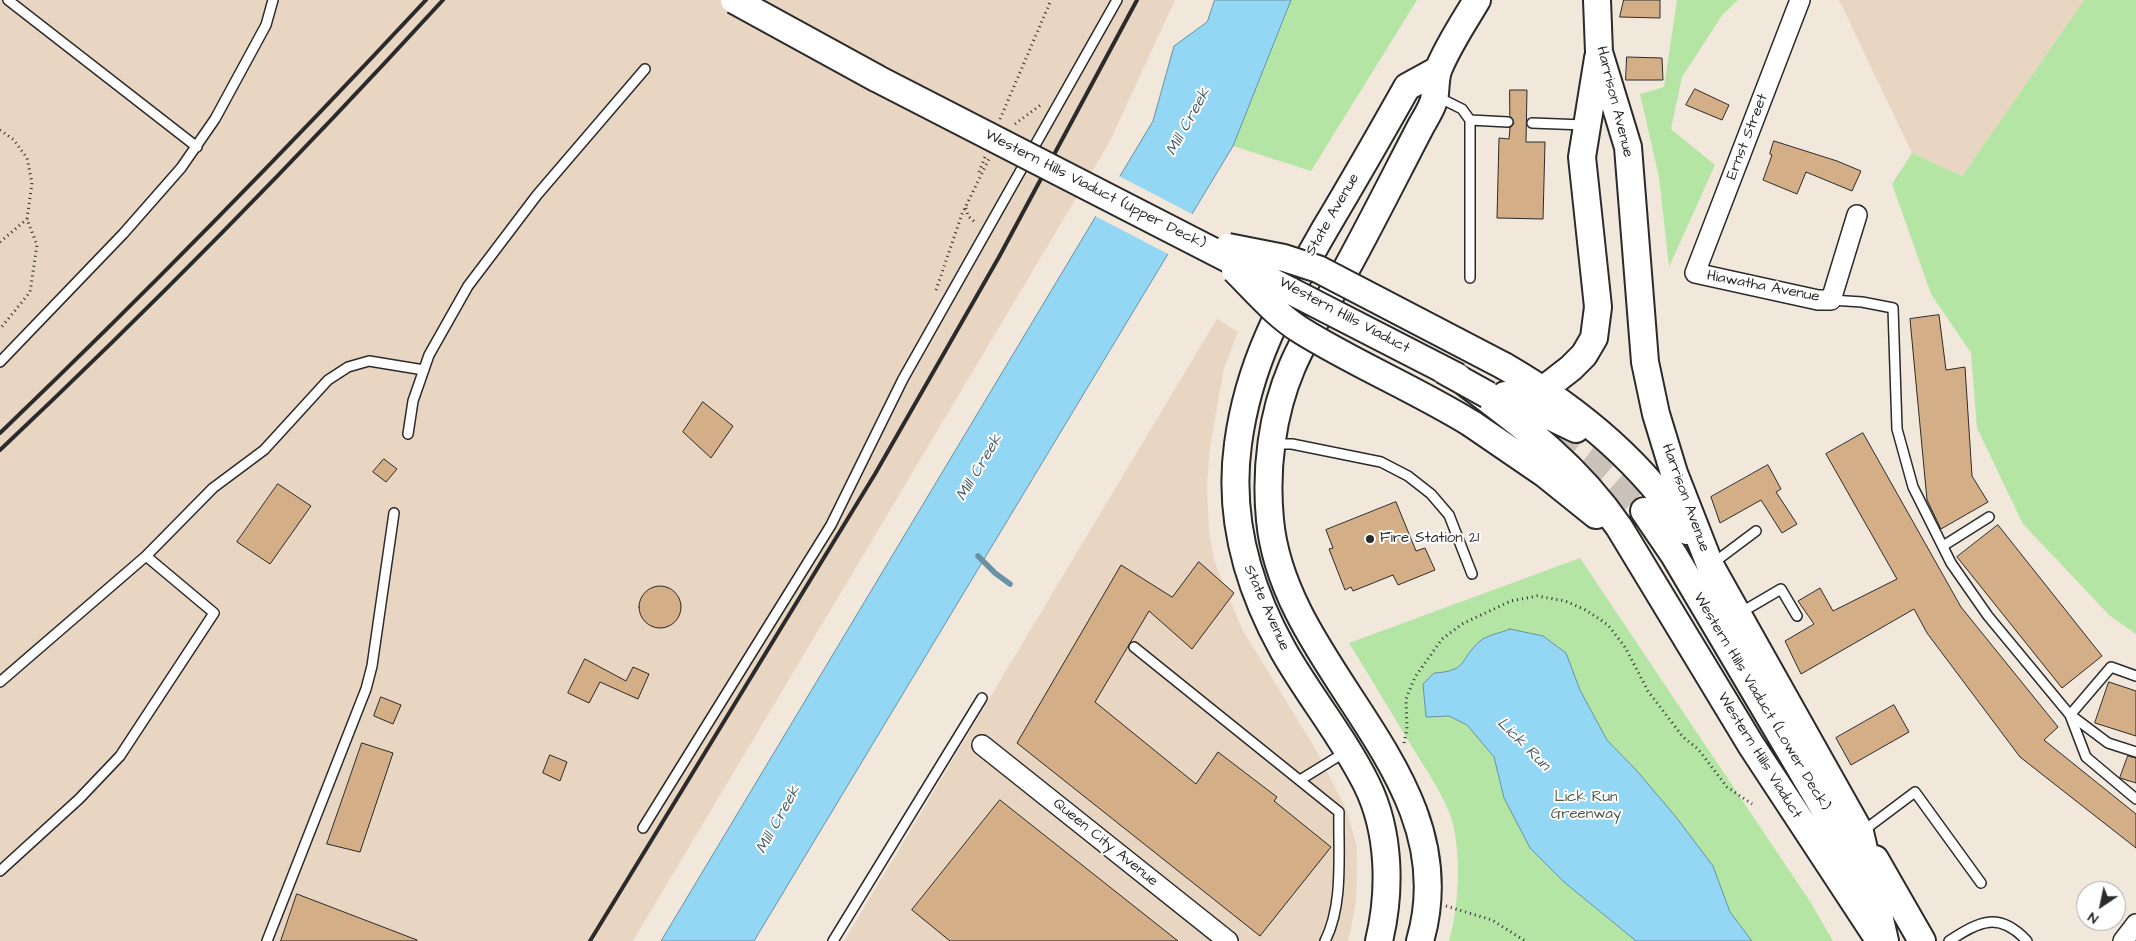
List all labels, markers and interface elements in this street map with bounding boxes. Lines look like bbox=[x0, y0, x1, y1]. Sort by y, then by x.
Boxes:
street label: Harrison Avenue bbox=[1592, 45, 1636, 159]
water label: Mill Creek bbox=[1163, 85, 1215, 159]
street label: Ernst Street bbox=[1723, 92, 1773, 182]
street label: Western Hills Viaduct (Upper Deck) bbox=[982, 126, 1208, 254]
street label: State Avenue bbox=[1302, 171, 1364, 259]
street label: Hiawatha Avenue bbox=[1705, 267, 1821, 307]
street label: Western Hills Viaduct bbox=[1276, 274, 1412, 358]
water label: Mill Creek bbox=[953, 431, 1007, 505]
street label: Harrison Avenue bbox=[1657, 441, 1713, 555]
place label: Fire Station 21 bbox=[1380, 530, 1479, 548]
marker: Fire Station 21 bbox=[1364, 533, 1376, 545]
street label: State Avenue bbox=[1239, 562, 1293, 654]
street label: Western Hills Viaduct (Lower Deck) bbox=[1689, 590, 1833, 814]
street label: Western Hills Viaduct bbox=[1713, 690, 1805, 822]
water label: Lick Run bbox=[1492, 714, 1554, 776]
water label: Mill Creek bbox=[753, 783, 805, 857]
park label: Lick Run Greenway bbox=[1551, 789, 1621, 824]
street label: Queen City Avenue bbox=[1049, 795, 1161, 891]
north arrow bbox=[2076, 881, 2126, 931]
text: N bbox=[2084, 907, 2102, 928]

